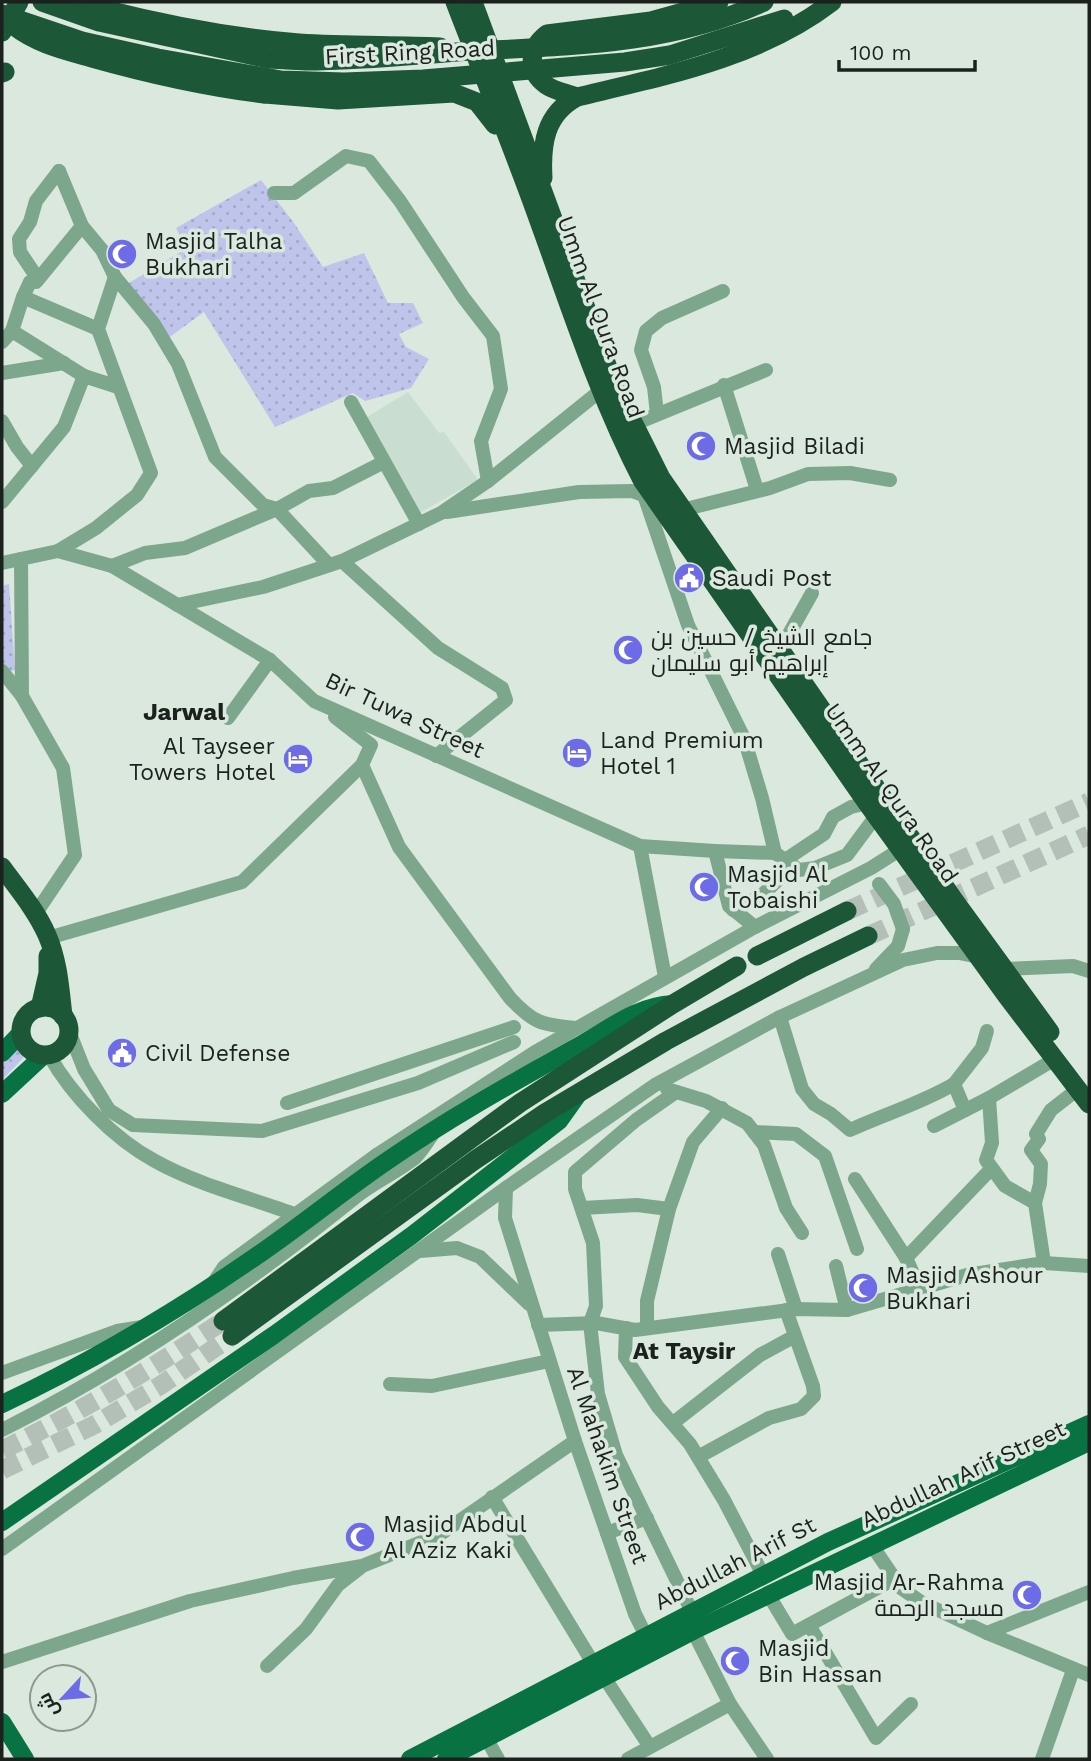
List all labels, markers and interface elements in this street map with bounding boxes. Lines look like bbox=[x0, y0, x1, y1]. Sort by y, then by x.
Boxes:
scale bar bbox=[839, 28, 976, 72]
street label: First Ring Road bbox=[324, 35, 496, 70]
text: 100 m bbox=[850, 40, 912, 65]
street label: Umm Al Qura Road bbox=[551, 212, 650, 422]
place label: Masjid Talha Bukhari bbox=[145, 228, 282, 281]
mosque icon: Masjid Talha Bukhari bbox=[105, 237, 139, 271]
mosque icon: Masjid Biladi bbox=[684, 429, 718, 463]
place label: Masjid Biladi bbox=[724, 433, 865, 460]
public building icon: Saudi Post bbox=[672, 561, 706, 595]
place label: Saudi Post bbox=[712, 565, 832, 592]
place label: جامع الشيخ / حسين بن إبراهيم أبو سليمان bbox=[651, 624, 872, 679]
mosque icon: جامع الشيخ / حسين بن إبراهيم أبو سليمان bbox=[611, 633, 645, 667]
street label: Bir Tuwa Street bbox=[321, 667, 489, 764]
district label: Jarwal bbox=[143, 698, 225, 726]
street label: Umm Al Qura Road bbox=[819, 698, 964, 888]
place label: Land Premium Hotel 1 bbox=[600, 727, 764, 780]
place label: Al Tayseer Towers Hotel bbox=[129, 733, 275, 786]
hotel icon: Land Premium Hotel 1 bbox=[560, 736, 594, 770]
hotel icon: Al Tayseer Towers Hotel bbox=[281, 742, 315, 776]
place label: Masjid Al Tobaishi bbox=[727, 861, 827, 914]
mosque icon: Masjid Al Tobaishi bbox=[687, 870, 721, 904]
public building icon: Civil Defense bbox=[105, 1036, 139, 1070]
place label: Civil Defense bbox=[145, 1040, 290, 1067]
place label: Masjid Ashour Bukhari bbox=[886, 1262, 1043, 1315]
mosque icon: Masjid Ashour Bukhari bbox=[846, 1271, 880, 1305]
district label: At Taysir bbox=[633, 1337, 736, 1365]
street label: Al Mahakim Street bbox=[561, 1363, 654, 1568]
street label: Abdullah Arif Street bbox=[857, 1415, 1070, 1534]
place label: Masjid Abdul Al Aziz Kaki bbox=[383, 1511, 526, 1564]
street label: Abdullah Arif St bbox=[650, 1511, 821, 1616]
mosque icon: Masjid Abdul Al Aziz Kaki bbox=[343, 1520, 377, 1554]
place label: Masjid Ar-Rahma مسجد الرحمة bbox=[814, 1569, 1004, 1622]
mosque icon: Masjid Ar-Rahma مسجد الرحمة bbox=[1010, 1578, 1044, 1612]
place label: Masjid Bin Hassan bbox=[758, 1635, 882, 1688]
mosque icon: Masjid Bin Hassan bbox=[718, 1644, 752, 1678]
north arrow bbox=[28, 1663, 98, 1733]
text: ش bbox=[32, 1689, 64, 1721]

